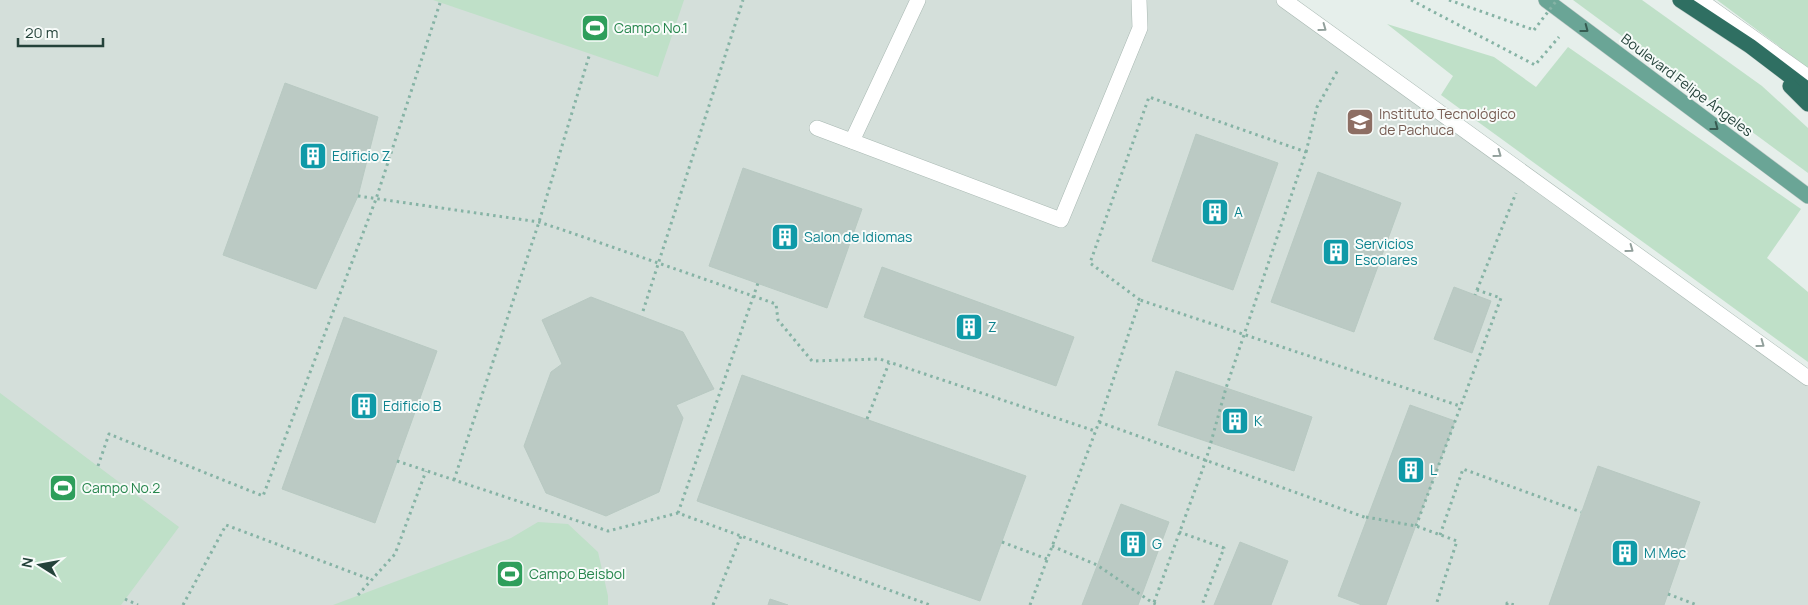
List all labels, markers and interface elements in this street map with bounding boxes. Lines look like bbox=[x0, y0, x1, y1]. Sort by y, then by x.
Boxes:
sports icon: Campo No.1 bbox=[580, 13, 610, 43]
scale bar bbox=[18, 15, 102, 47]
place label: Campo No.1 bbox=[614, 18, 688, 37]
text: 20 m bbox=[25, 22, 58, 43]
one-way arrow bbox=[1317, 23, 1326, 31]
one-way arrow bbox=[1579, 23, 1589, 32]
street label: Boulevard Felipe Ángeles bbox=[1618, 29, 1757, 140]
place label: Instituto Tecnológico de Pachuca bbox=[1379, 104, 1516, 139]
school or university icon: Instituto Tecnológico de Pachuca bbox=[1345, 107, 1375, 137]
one-way arrow bbox=[1709, 121, 1718, 129]
building icon: Edificio Z bbox=[298, 141, 328, 171]
place label: Edificio Z bbox=[332, 146, 390, 165]
one-way arrow bbox=[1492, 148, 1502, 157]
building icon: A bbox=[1200, 197, 1230, 227]
place label: A bbox=[1234, 202, 1243, 221]
building icon: Salon de Idiomas bbox=[770, 222, 800, 252]
place label: Salon de Idiomas bbox=[804, 227, 912, 246]
place label: Servicios Escolares bbox=[1355, 234, 1418, 269]
building icon: Servicios Escolares bbox=[1321, 237, 1351, 267]
one-way arrow bbox=[1624, 243, 1634, 252]
building icon: Z bbox=[954, 312, 984, 342]
place label: Z bbox=[988, 317, 997, 336]
one-way arrow bbox=[1755, 338, 1765, 347]
building icon: Edificio B bbox=[349, 391, 379, 421]
place label: Edificio B bbox=[383, 396, 442, 415]
building icon: K bbox=[1220, 406, 1250, 436]
place label: K bbox=[1254, 411, 1263, 430]
building icon: L bbox=[1396, 455, 1426, 485]
place label: L bbox=[1430, 460, 1437, 479]
sports icon: Campo No.2 bbox=[48, 473, 78, 503]
place label: Campo No.2 bbox=[82, 478, 160, 497]
building icon: G bbox=[1118, 529, 1148, 559]
place label: G bbox=[1152, 534, 1162, 553]
building icon: M Mec bbox=[1610, 538, 1640, 568]
north arrow bbox=[15, 540, 65, 590]
place label: M Mec bbox=[1644, 543, 1687, 562]
text: N bbox=[16, 556, 37, 569]
sports icon: Campo Beisbol bbox=[495, 559, 525, 589]
place label: Campo Beisbol bbox=[529, 564, 625, 583]

